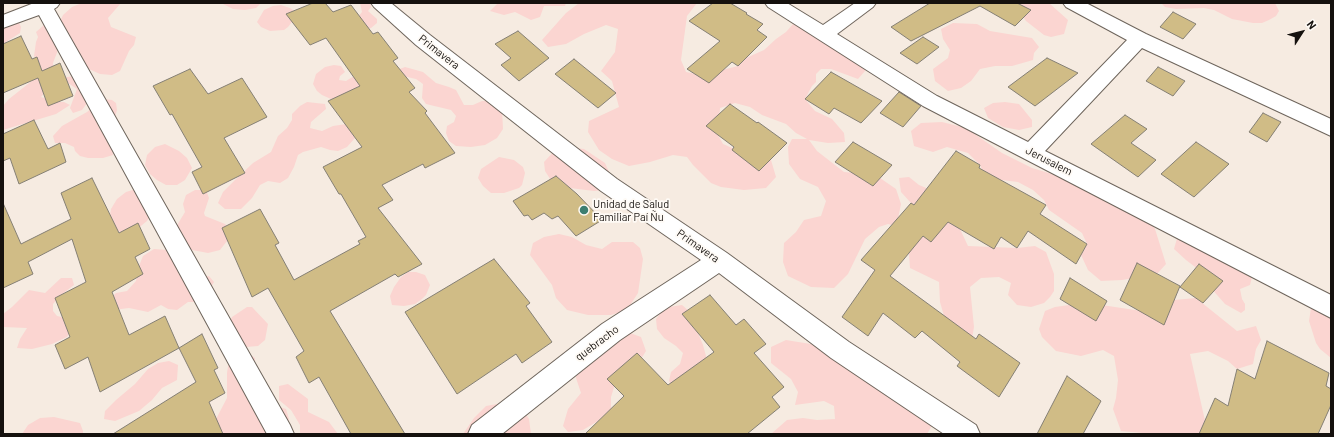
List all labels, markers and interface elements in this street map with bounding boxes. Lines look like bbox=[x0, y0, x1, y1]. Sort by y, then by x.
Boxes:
north arrow bbox=[1282, 12, 1322, 52]
text: N bbox=[1305, 18, 1320, 31]
street label: Primavera bbox=[416, 32, 462, 72]
street label: Jerusalem bbox=[1024, 144, 1074, 178]
place label: Unidad de Salud Familiar Paí Ñu bbox=[593, 197, 669, 223]
marker: Unidad de Salud Familiar Paí Ñu bbox=[578, 204, 590, 216]
street label: Primavera bbox=[674, 227, 722, 265]
street label: quebracho bbox=[573, 322, 621, 364]

